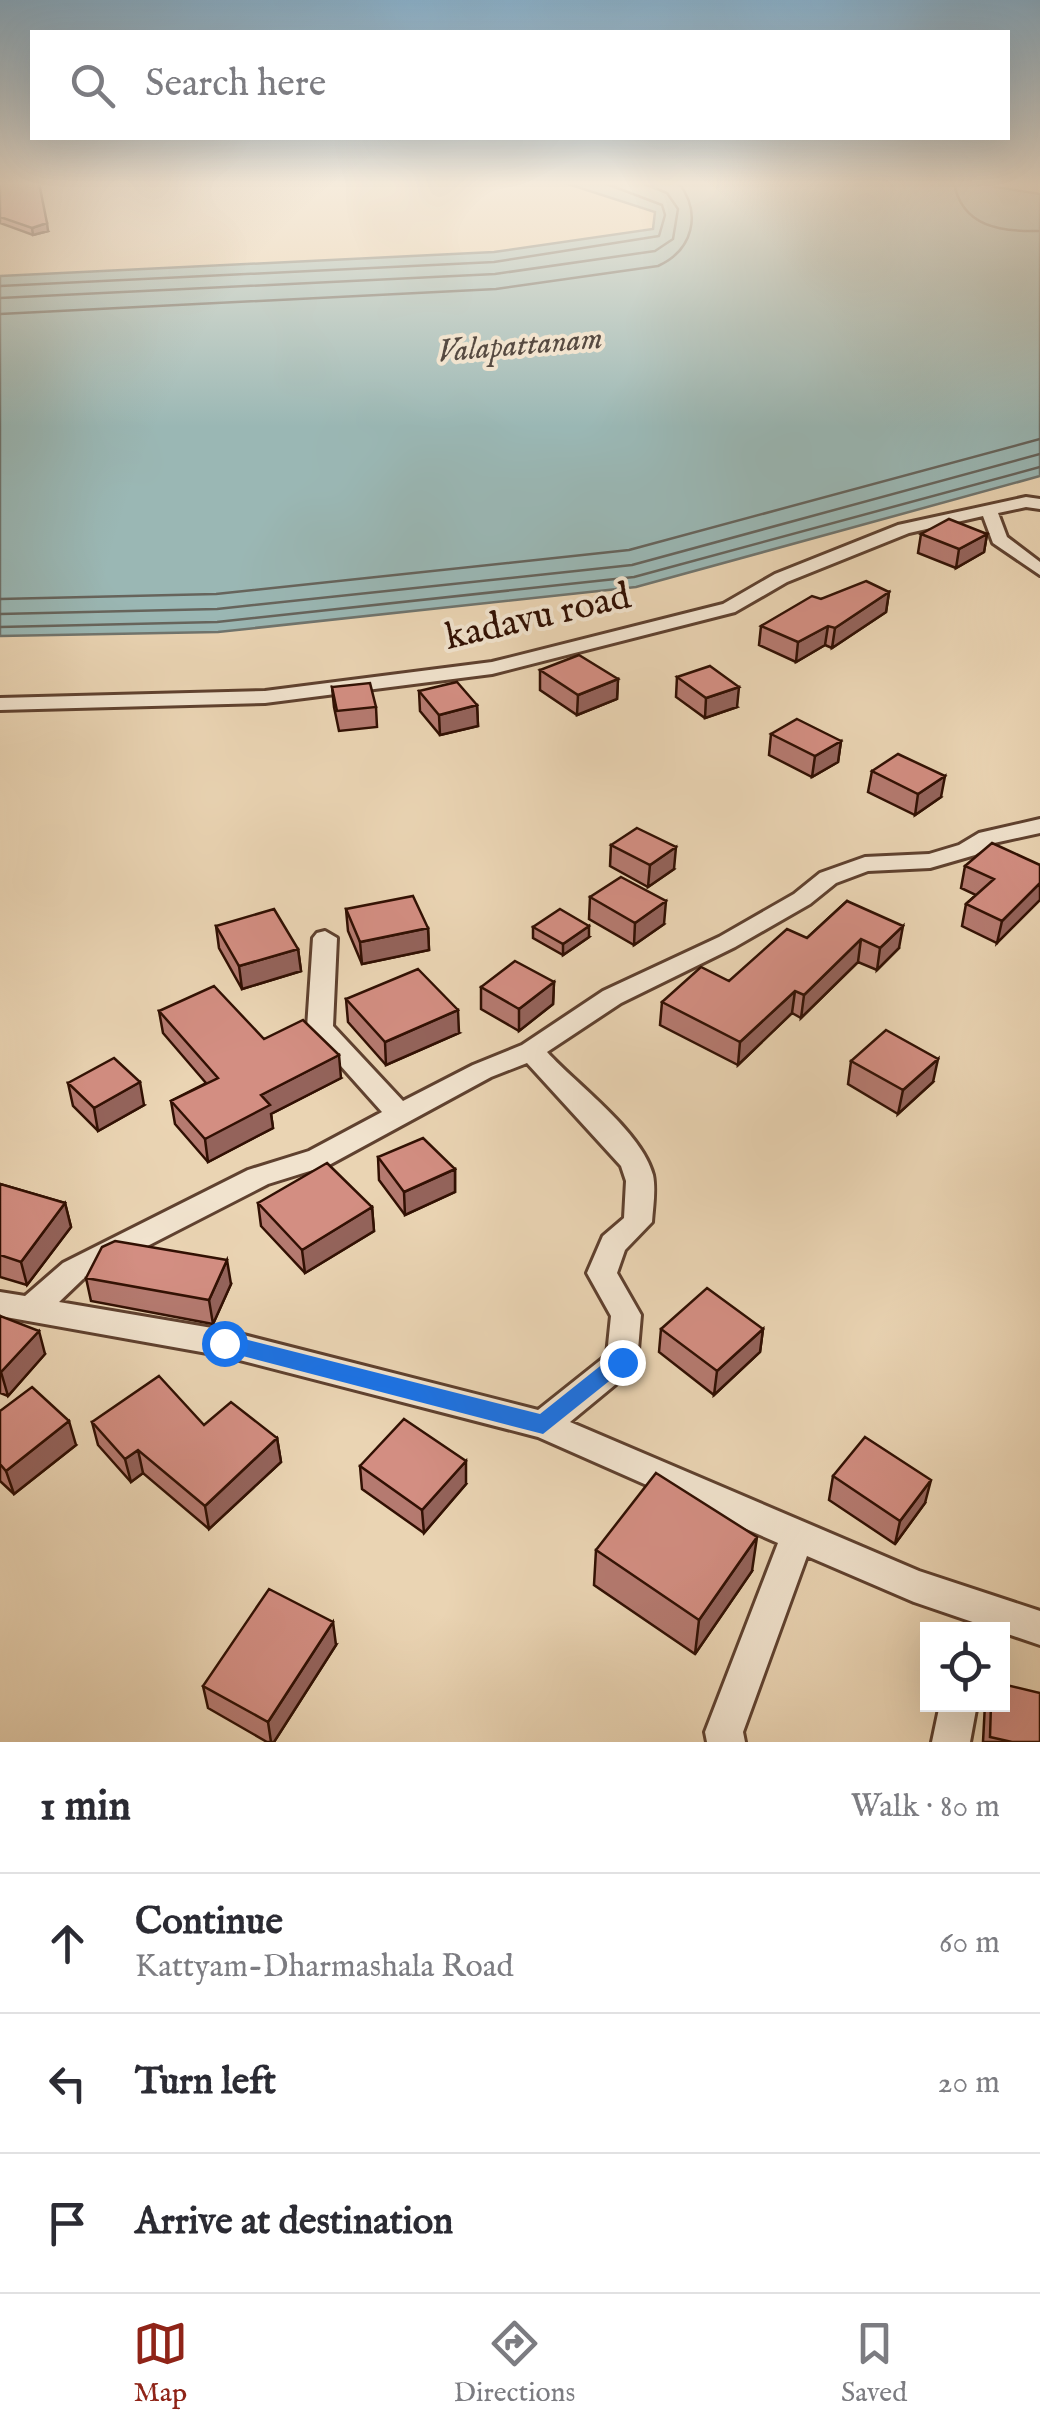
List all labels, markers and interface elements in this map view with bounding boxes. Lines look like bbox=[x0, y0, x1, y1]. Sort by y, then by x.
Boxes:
search box bbox=[30, 30, 1010, 140]
icon: search bbox=[65, 58, 120, 113]
text: Search here bbox=[145, 61, 326, 109]
water label: Valapattanam bbox=[436, 318, 604, 374]
street label: kadavu road bbox=[441, 573, 636, 663]
route start bbox=[202, 1321, 248, 1367]
route end bbox=[600, 1340, 646, 1386]
map controls bbox=[920, 1622, 1010, 1712]
button: locate bbox=[920, 1622, 1010, 1712]
text: 1 min bbox=[40, 1781, 131, 1834]
text: Walk · 80 m bbox=[851, 1787, 1000, 1828]
text: Continue bbox=[135, 1899, 283, 1947]
icon: ahead bbox=[40, 1916, 95, 1971]
text: 60 m bbox=[939, 1923, 1000, 1964]
text: Kattyam-Dharmashala Road bbox=[135, 1947, 514, 1988]
icon: left bbox=[40, 2056, 95, 2111]
text: Turn left bbox=[135, 2059, 276, 2107]
text: 20 m bbox=[938, 2063, 1000, 2104]
icon: arrive bbox=[40, 2196, 95, 2251]
text: Arrive at destination bbox=[135, 2199, 453, 2247]
tab: Map bbox=[133, 2316, 188, 2411]
tab: Directions bbox=[453, 2316, 575, 2411]
tab: Saved bbox=[841, 2316, 907, 2411]

